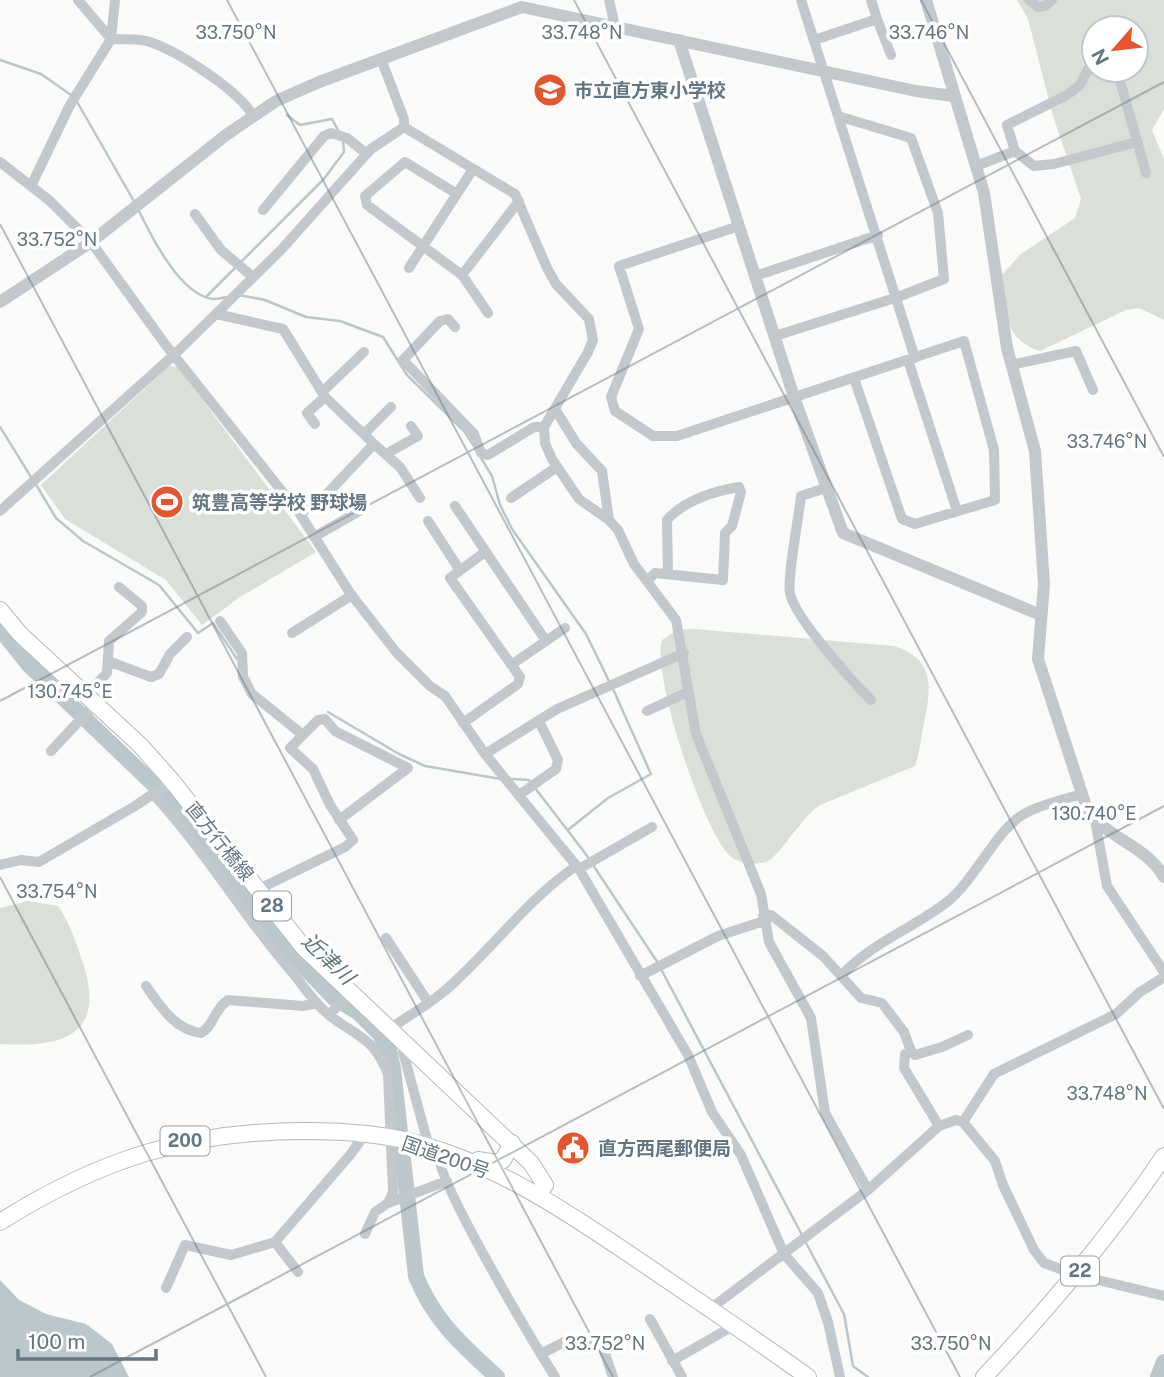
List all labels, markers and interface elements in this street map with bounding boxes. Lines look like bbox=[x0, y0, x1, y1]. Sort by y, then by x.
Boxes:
north arrow bbox=[1080, 14, 1150, 84]
text: 33.750°N bbox=[196, 22, 276, 43]
text: 33.748°N bbox=[542, 22, 622, 43]
text: 33.746°N bbox=[889, 22, 969, 43]
text: N bbox=[1087, 45, 1113, 69]
school or university icon: 市立直方東小学校 bbox=[531, 71, 569, 109]
place label: 市立直方東小学校 bbox=[574, 79, 726, 101]
text: 33.752°N bbox=[17, 229, 97, 250]
text: 33.746°N bbox=[1067, 431, 1147, 452]
sports icon: 筑豊高等学校 野球場 bbox=[148, 483, 186, 521]
place label: 筑豊高等学校 野球場 bbox=[192, 491, 367, 513]
text: 130.745°E bbox=[27, 681, 113, 702]
street label: 直方行橋線 bbox=[182, 797, 258, 885]
text: 130.740°E bbox=[1052, 803, 1136, 824]
text: 33.754°N bbox=[16, 881, 98, 902]
road number: 28 bbox=[253, 891, 291, 920]
water label: 近津川 bbox=[297, 928, 361, 991]
text: 33.748°N bbox=[1067, 1083, 1147, 1104]
road number: 200 bbox=[160, 1126, 210, 1156]
public building icon: 直方西尾郵便局 bbox=[554, 1129, 592, 1167]
street label: 国道200号 bbox=[399, 1132, 493, 1182]
place label: 直方西尾郵便局 bbox=[598, 1137, 731, 1159]
road number: 22 bbox=[1061, 1256, 1099, 1286]
scale bar bbox=[18, 1318, 156, 1362]
text: 100 m bbox=[28, 1329, 85, 1354]
text: 33.752°N bbox=[565, 1333, 645, 1354]
text: 33.750°N bbox=[911, 1333, 991, 1354]

